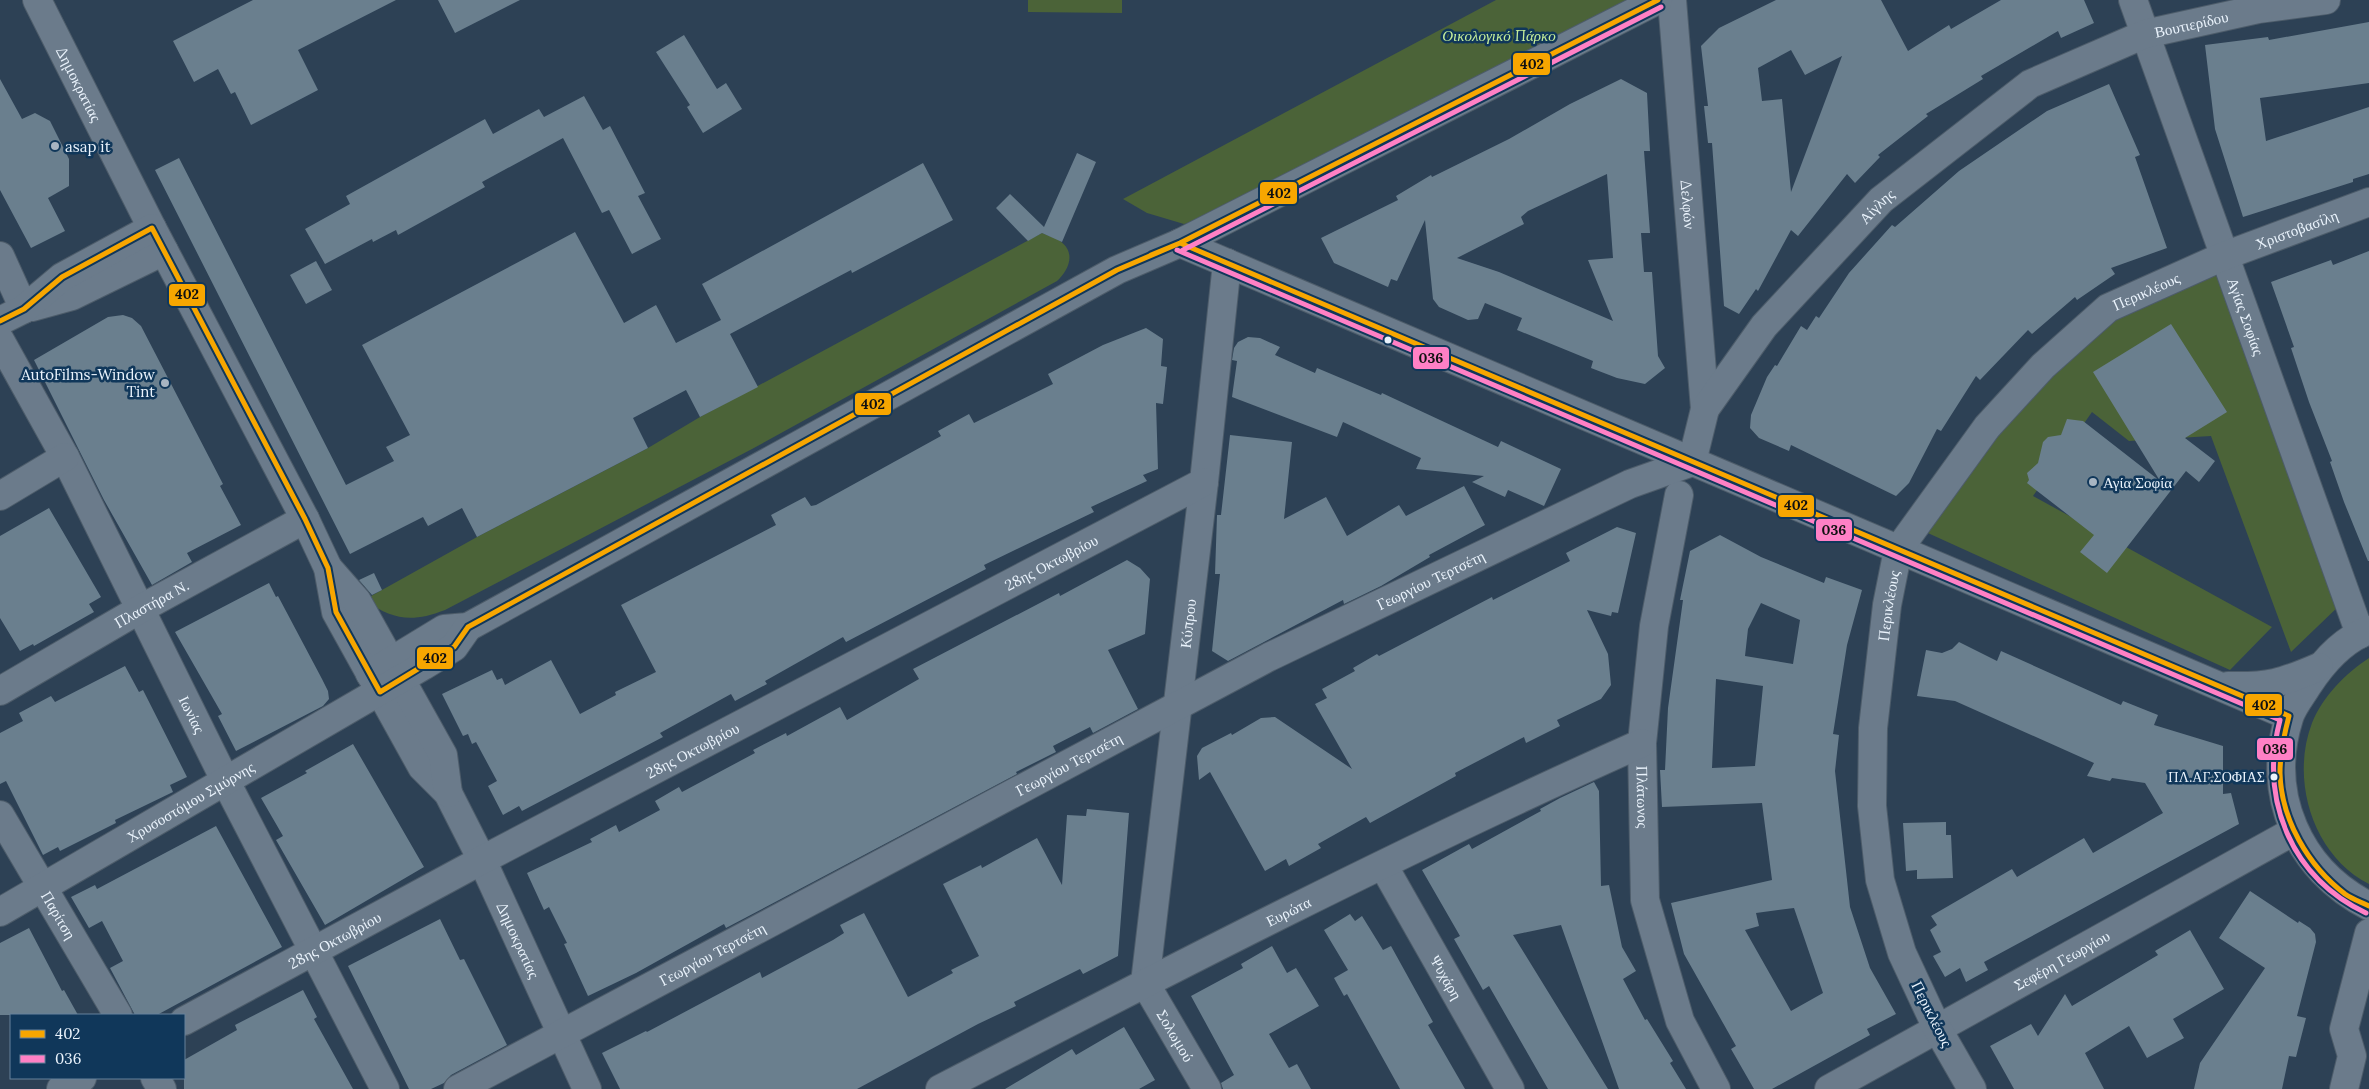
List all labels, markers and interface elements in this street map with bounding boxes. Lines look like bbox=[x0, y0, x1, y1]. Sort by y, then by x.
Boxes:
street label: Βουτιερίδου bbox=[2153, 6, 2230, 41]
park label: Οικολογικό Πάρκο bbox=[1442, 26, 1556, 45]
street label: Δημοκρατίας bbox=[52, 43, 106, 125]
line badge: 402 bbox=[1512, 52, 1551, 76]
text: 402 bbox=[1520, 55, 1544, 73]
place label: asap it bbox=[65, 137, 111, 156]
marker: asap it bbox=[49, 140, 61, 152]
street label: Δελφών bbox=[1677, 179, 1700, 230]
line badge: 402 bbox=[1259, 181, 1298, 205]
text: 402 bbox=[1267, 184, 1291, 202]
street label: Αίγλης bbox=[1855, 184, 1898, 227]
street label: Χριστοβασίλη bbox=[2253, 205, 2341, 253]
street label: Περικλέους bbox=[2110, 268, 2182, 314]
street label: Αγίας Σοφίας bbox=[2224, 275, 2269, 358]
line badge: 402 bbox=[168, 283, 206, 307]
text: 402 bbox=[175, 285, 199, 303]
unlabelled marker bbox=[1383, 335, 1393, 345]
line badge: 036 bbox=[1412, 346, 1450, 370]
text: 036 bbox=[1419, 349, 1443, 367]
place label: AutoFilms-Window Tint bbox=[20, 365, 155, 401]
marker: AutoFilms-Window Tint bbox=[159, 377, 171, 389]
line badge: 402 bbox=[854, 392, 892, 416]
text: 402 bbox=[861, 395, 885, 413]
place label: Αγία Σοφία bbox=[2103, 473, 2172, 492]
marker: Αγία Σοφία bbox=[2087, 476, 2099, 488]
line badge: 402 bbox=[1777, 494, 1815, 518]
text: 402 bbox=[1784, 496, 1808, 514]
line badge: 036 bbox=[1815, 518, 1853, 542]
text: 036 bbox=[1822, 521, 1846, 539]
street label: 28ης Οκτωβρίου bbox=[1001, 530, 1101, 594]
street label: Γεωργίου Τερτσέτη bbox=[1373, 546, 1488, 614]
street label: Περικλέους bbox=[1873, 569, 1903, 642]
street label: Πλαστήρα Ν. bbox=[111, 575, 192, 632]
street label: Κύπρου bbox=[1175, 598, 1200, 649]
line badge: 402 bbox=[416, 646, 454, 670]
text: 402 bbox=[423, 649, 447, 667]
street label: Ιωνίας bbox=[175, 692, 210, 736]
line badge: 402 bbox=[2244, 693, 2283, 717]
text: 402 bbox=[2252, 696, 2276, 714]
street label: 28ης Οκτωβρίου bbox=[642, 718, 742, 782]
street label: Γεωργίου Τερτσέτη bbox=[1012, 728, 1125, 800]
line badge: 036 bbox=[2256, 737, 2294, 761]
text: 036 bbox=[2263, 740, 2287, 758]
street label: Χρυσοστόμου Σμύρνης bbox=[123, 757, 257, 846]
street label: Πλάτωνος bbox=[1633, 765, 1653, 829]
place label: ΠΛ.ΑΓ.ΣΟΦΙΑΣ bbox=[2168, 768, 2265, 786]
marker: ΠΛ.ΑΓ.ΣΟΦΙΑΣ bbox=[2269, 772, 2279, 782]
street label: Παρίτση bbox=[37, 887, 81, 943]
street label: Ευρώτα bbox=[1262, 892, 1314, 930]
street label: Δημοκρατίας bbox=[493, 899, 544, 981]
street label: 28ης Οκτωβρίου bbox=[285, 907, 384, 972]
street label: Γεωργίου Τερτσέτη bbox=[656, 917, 769, 990]
street label: Σεφέρη Γεωργίου bbox=[2010, 926, 2113, 994]
street label: Ψυχάρη bbox=[1427, 952, 1467, 1003]
street label: Περικλέους bbox=[1907, 978, 1957, 1050]
street label: Σολωμού bbox=[1153, 1006, 1199, 1065]
legend bbox=[10, 1014, 185, 1079]
text: 402 bbox=[55, 1024, 80, 1043]
text: 036 bbox=[55, 1049, 81, 1068]

